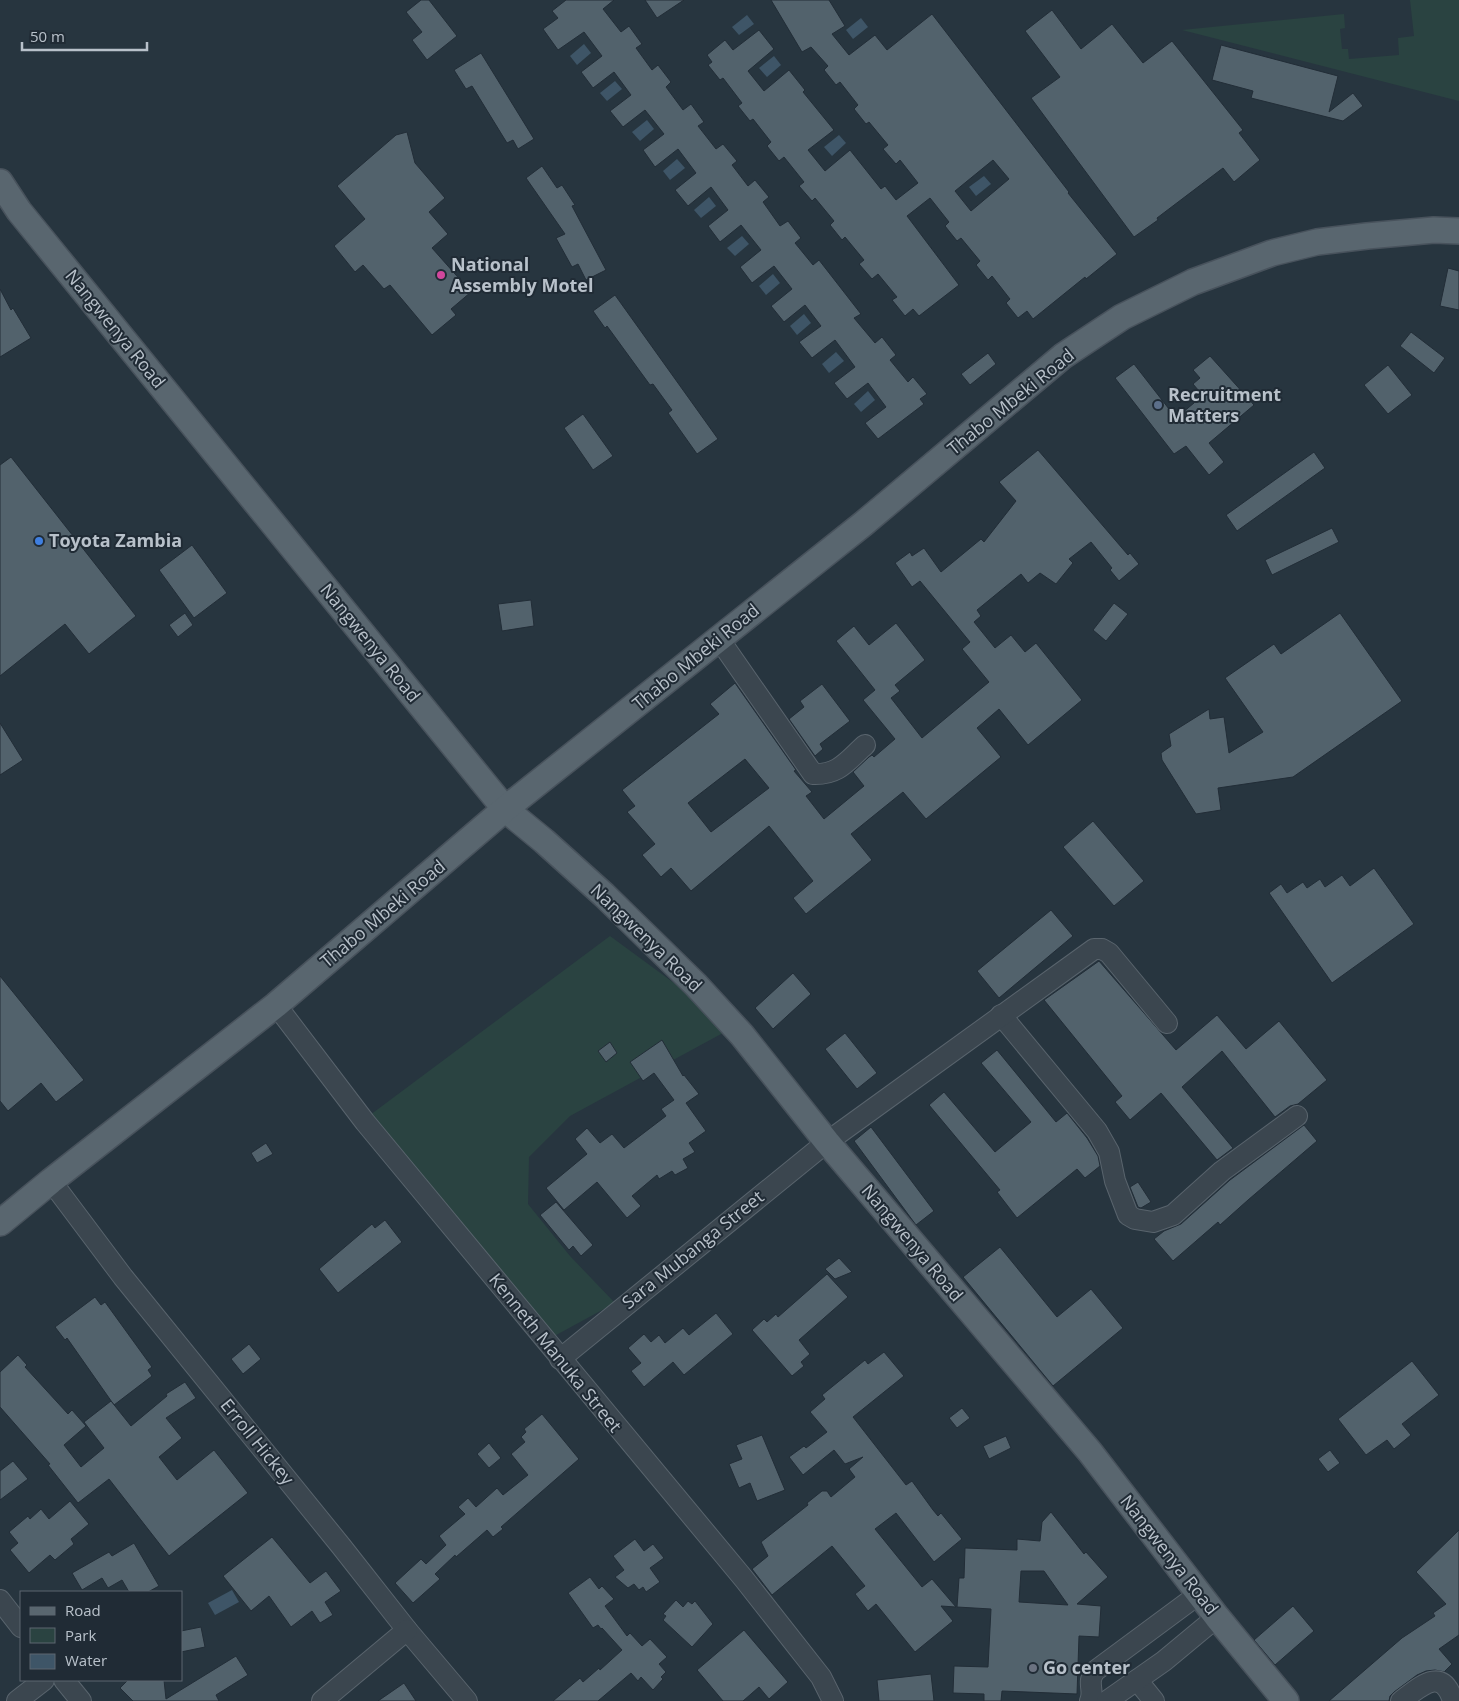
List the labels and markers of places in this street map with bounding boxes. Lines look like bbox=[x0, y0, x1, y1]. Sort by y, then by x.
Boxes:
place label: National Assembly Motel bbox=[451, 252, 593, 297]
marker: National Assembly Motel bbox=[435, 269, 447, 281]
place label: Recruitment Matters bbox=[1168, 382, 1281, 427]
marker: Recruitment Matters bbox=[1152, 399, 1164, 411]
place label: Toyota Zambia bbox=[49, 528, 182, 552]
marker: Toyota Zambia bbox=[33, 535, 45, 547]
place label: Go center bbox=[1043, 1655, 1130, 1679]
marker: Go center bbox=[1027, 1662, 1039, 1674]

